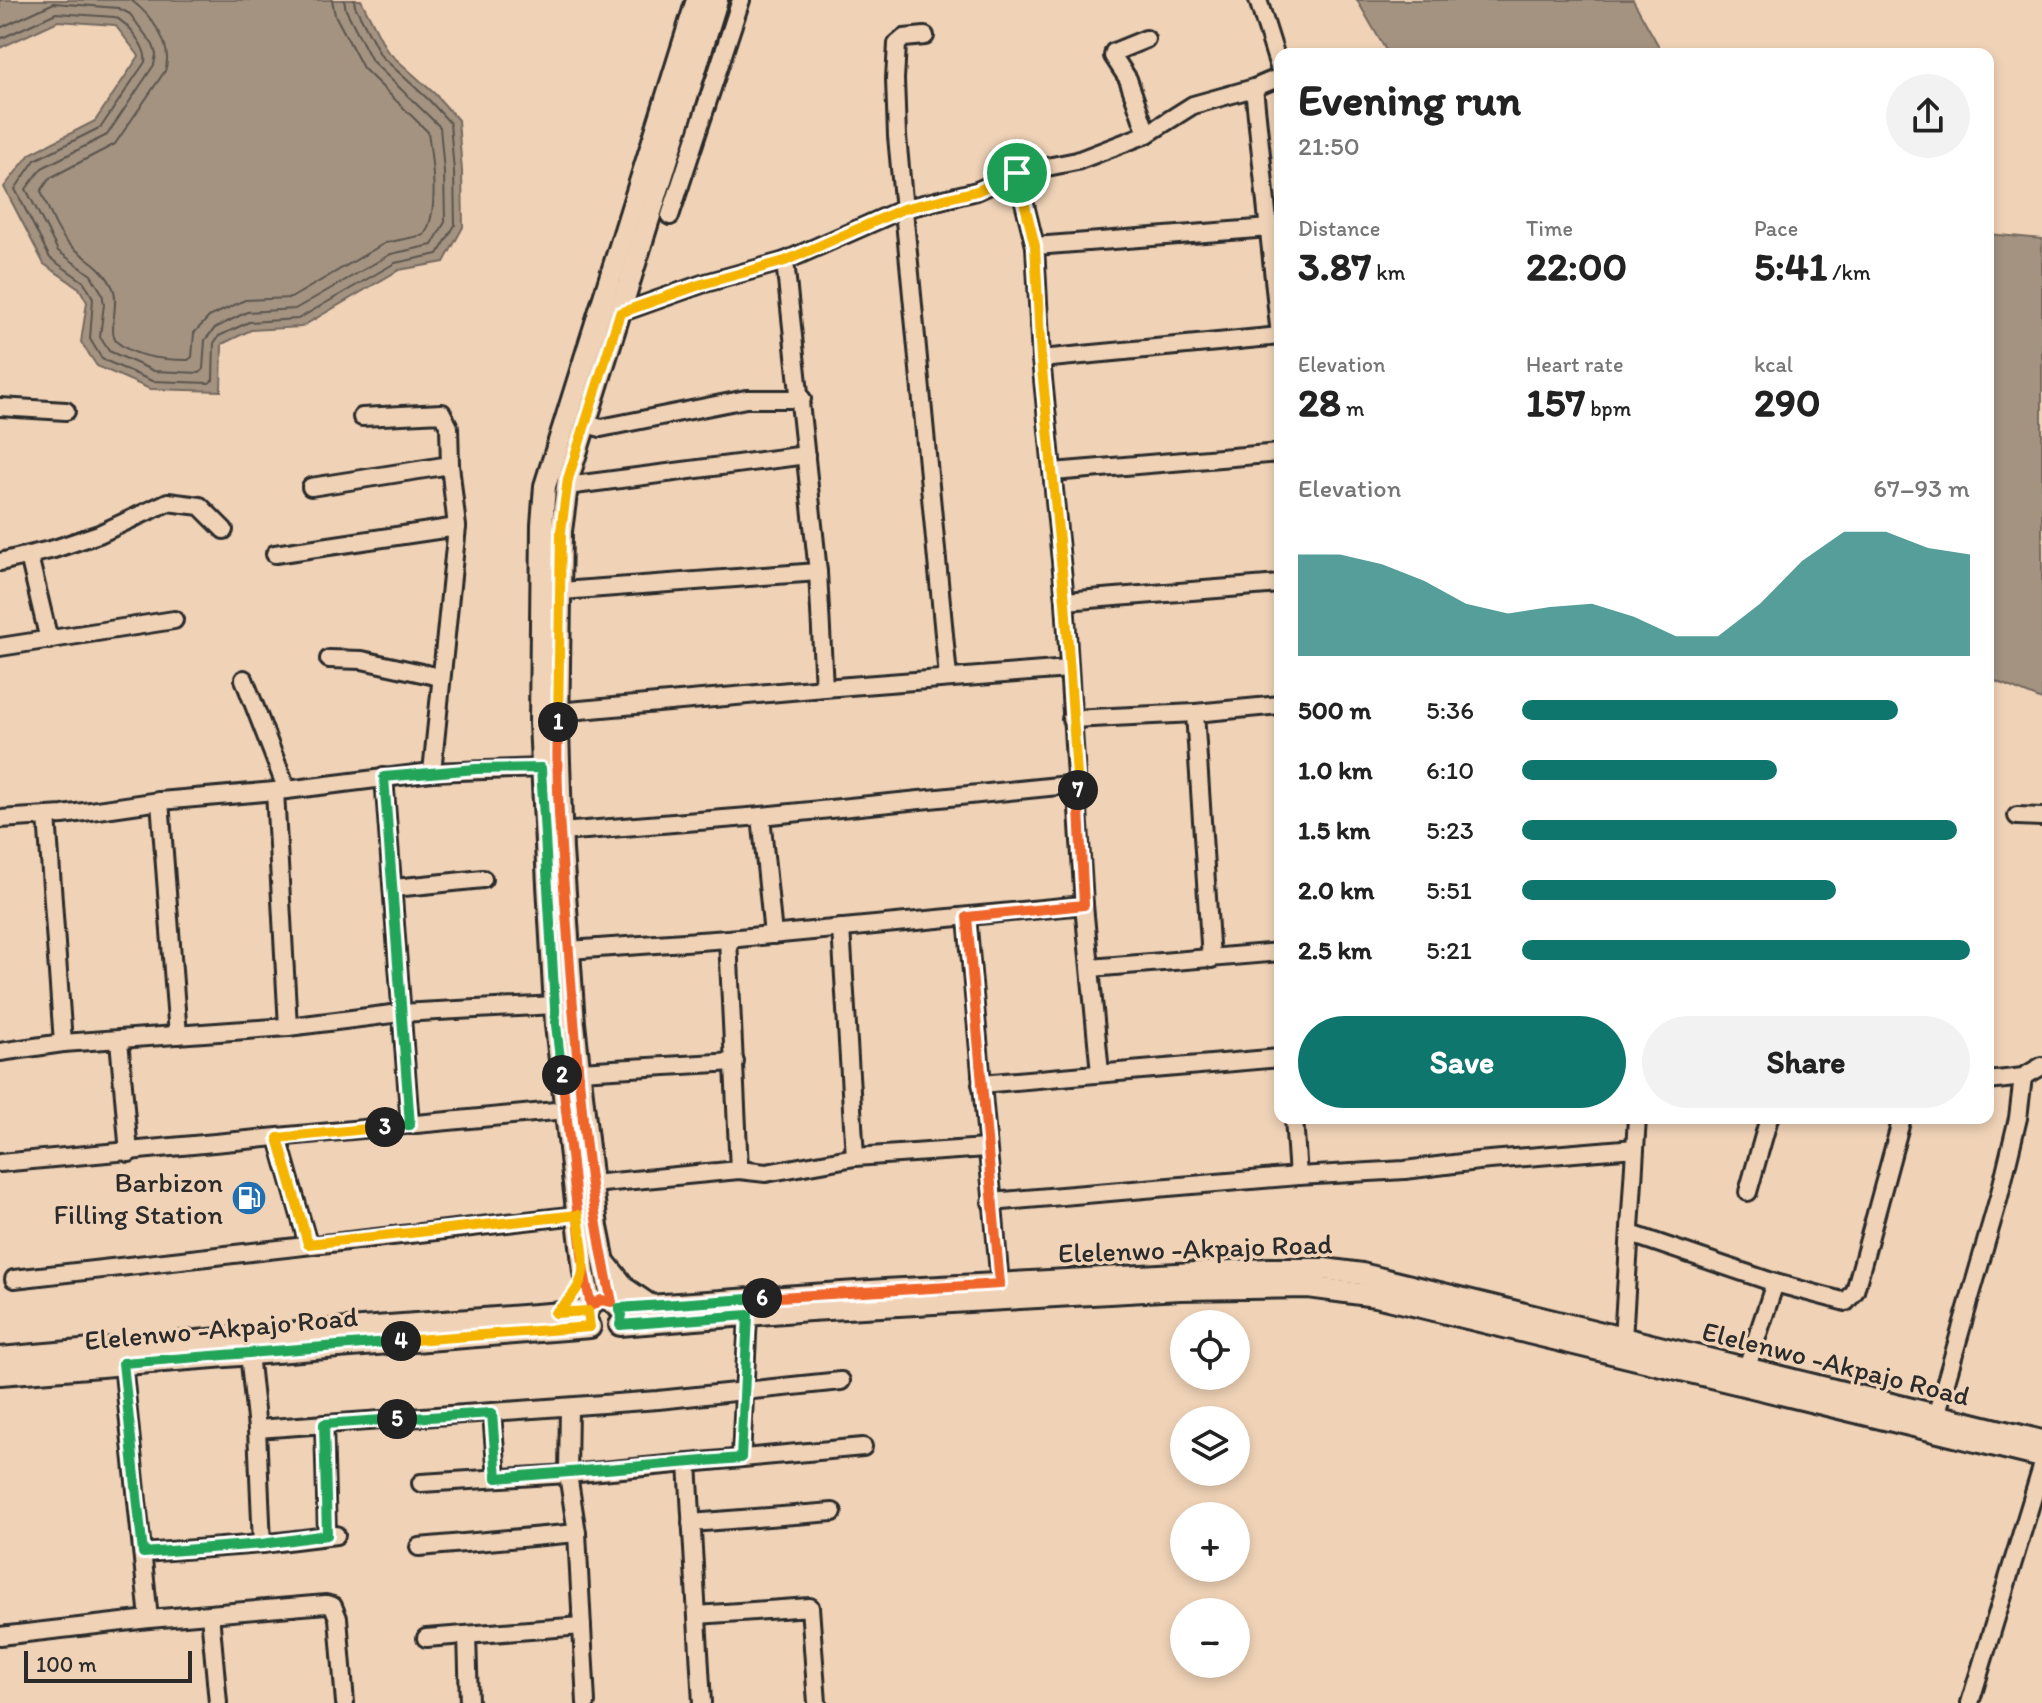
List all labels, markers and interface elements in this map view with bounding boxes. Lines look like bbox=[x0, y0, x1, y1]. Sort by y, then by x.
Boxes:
text: Evening run bbox=[1298, 73, 1521, 126]
button: share bbox=[1886, 74, 1970, 158]
text: 21:50 bbox=[1298, 130, 1360, 162]
pin bbox=[983, 139, 1051, 207]
icon: arrive bbox=[995, 151, 1039, 195]
text: Distance bbox=[1298, 215, 1380, 242]
text: Time bbox=[1526, 215, 1573, 242]
text: Pace bbox=[1754, 215, 1798, 242]
text: 3.87 bbox=[1298, 242, 1371, 290]
text: 22:00 bbox=[1526, 242, 1627, 290]
text: 5:41 bbox=[1754, 242, 1827, 290]
text: km bbox=[1371, 259, 1405, 286]
text: /km bbox=[1827, 259, 1871, 286]
text: Elevation bbox=[1298, 351, 1385, 378]
text: Heart rate bbox=[1526, 351, 1623, 378]
text: kcal bbox=[1754, 351, 1793, 378]
text: 28 bbox=[1298, 378, 1341, 426]
text: 157 bbox=[1526, 378, 1585, 426]
text: 290 bbox=[1754, 378, 1821, 426]
text: m bbox=[1341, 395, 1364, 422]
text: bpm bbox=[1585, 395, 1631, 422]
text: Elevation bbox=[1298, 472, 1401, 504]
text: 67–93 m bbox=[1873, 472, 1970, 504]
text: 500 m bbox=[1298, 694, 1371, 726]
text: 5:36 bbox=[1426, 694, 1474, 726]
pin: 1 bbox=[538, 702, 578, 742]
text: 1 bbox=[553, 708, 563, 735]
text: 1.0 km bbox=[1298, 754, 1373, 786]
text: 6:10 bbox=[1426, 754, 1474, 786]
pin: 7 bbox=[1058, 770, 1098, 810]
text: 7 bbox=[1073, 776, 1083, 803]
text: 1.5 km bbox=[1298, 814, 1370, 846]
text: 5:23 bbox=[1426, 814, 1474, 846]
text: 2.0 km bbox=[1298, 874, 1374, 906]
text: 5:51 bbox=[1426, 874, 1472, 906]
text: 2.5 km bbox=[1298, 934, 1372, 966]
text: 5:21 bbox=[1426, 934, 1472, 966]
button: Save bbox=[1298, 1016, 1626, 1108]
button: Share bbox=[1642, 1016, 1970, 1108]
pin: 2 bbox=[542, 1055, 582, 1095]
text: 2 bbox=[556, 1061, 568, 1088]
pin: 3 bbox=[365, 1107, 405, 1147]
text: 3 bbox=[379, 1113, 391, 1140]
place label: Barbizon Filling Station bbox=[53, 1165, 223, 1231]
fuel station icon: Barbizon Filling Station bbox=[230, 1179, 268, 1217]
street label: Elelenwo -Akpajo Road bbox=[1057, 1226, 1333, 1270]
pin: 6 bbox=[742, 1278, 782, 1318]
text: 6 bbox=[756, 1284, 768, 1311]
street label: Elelenwo -Akpajo Road bbox=[83, 1299, 359, 1357]
map controls bbox=[1170, 1310, 1250, 1678]
button: locate bbox=[1170, 1310, 1250, 1390]
street label: Elelenwo -Akpajo Road bbox=[1699, 1313, 1973, 1413]
pin: 4 bbox=[381, 1321, 421, 1361]
text: 4 bbox=[394, 1327, 408, 1354]
pin: 5 bbox=[377, 1399, 417, 1439]
text: 5 bbox=[391, 1405, 403, 1432]
button: layers bbox=[1170, 1406, 1250, 1486]
button: + bbox=[1170, 1502, 1250, 1582]
button: − bbox=[1170, 1598, 1250, 1678]
scale bar bbox=[24, 1647, 192, 1683]
text: 100 m bbox=[36, 1651, 97, 1678]

